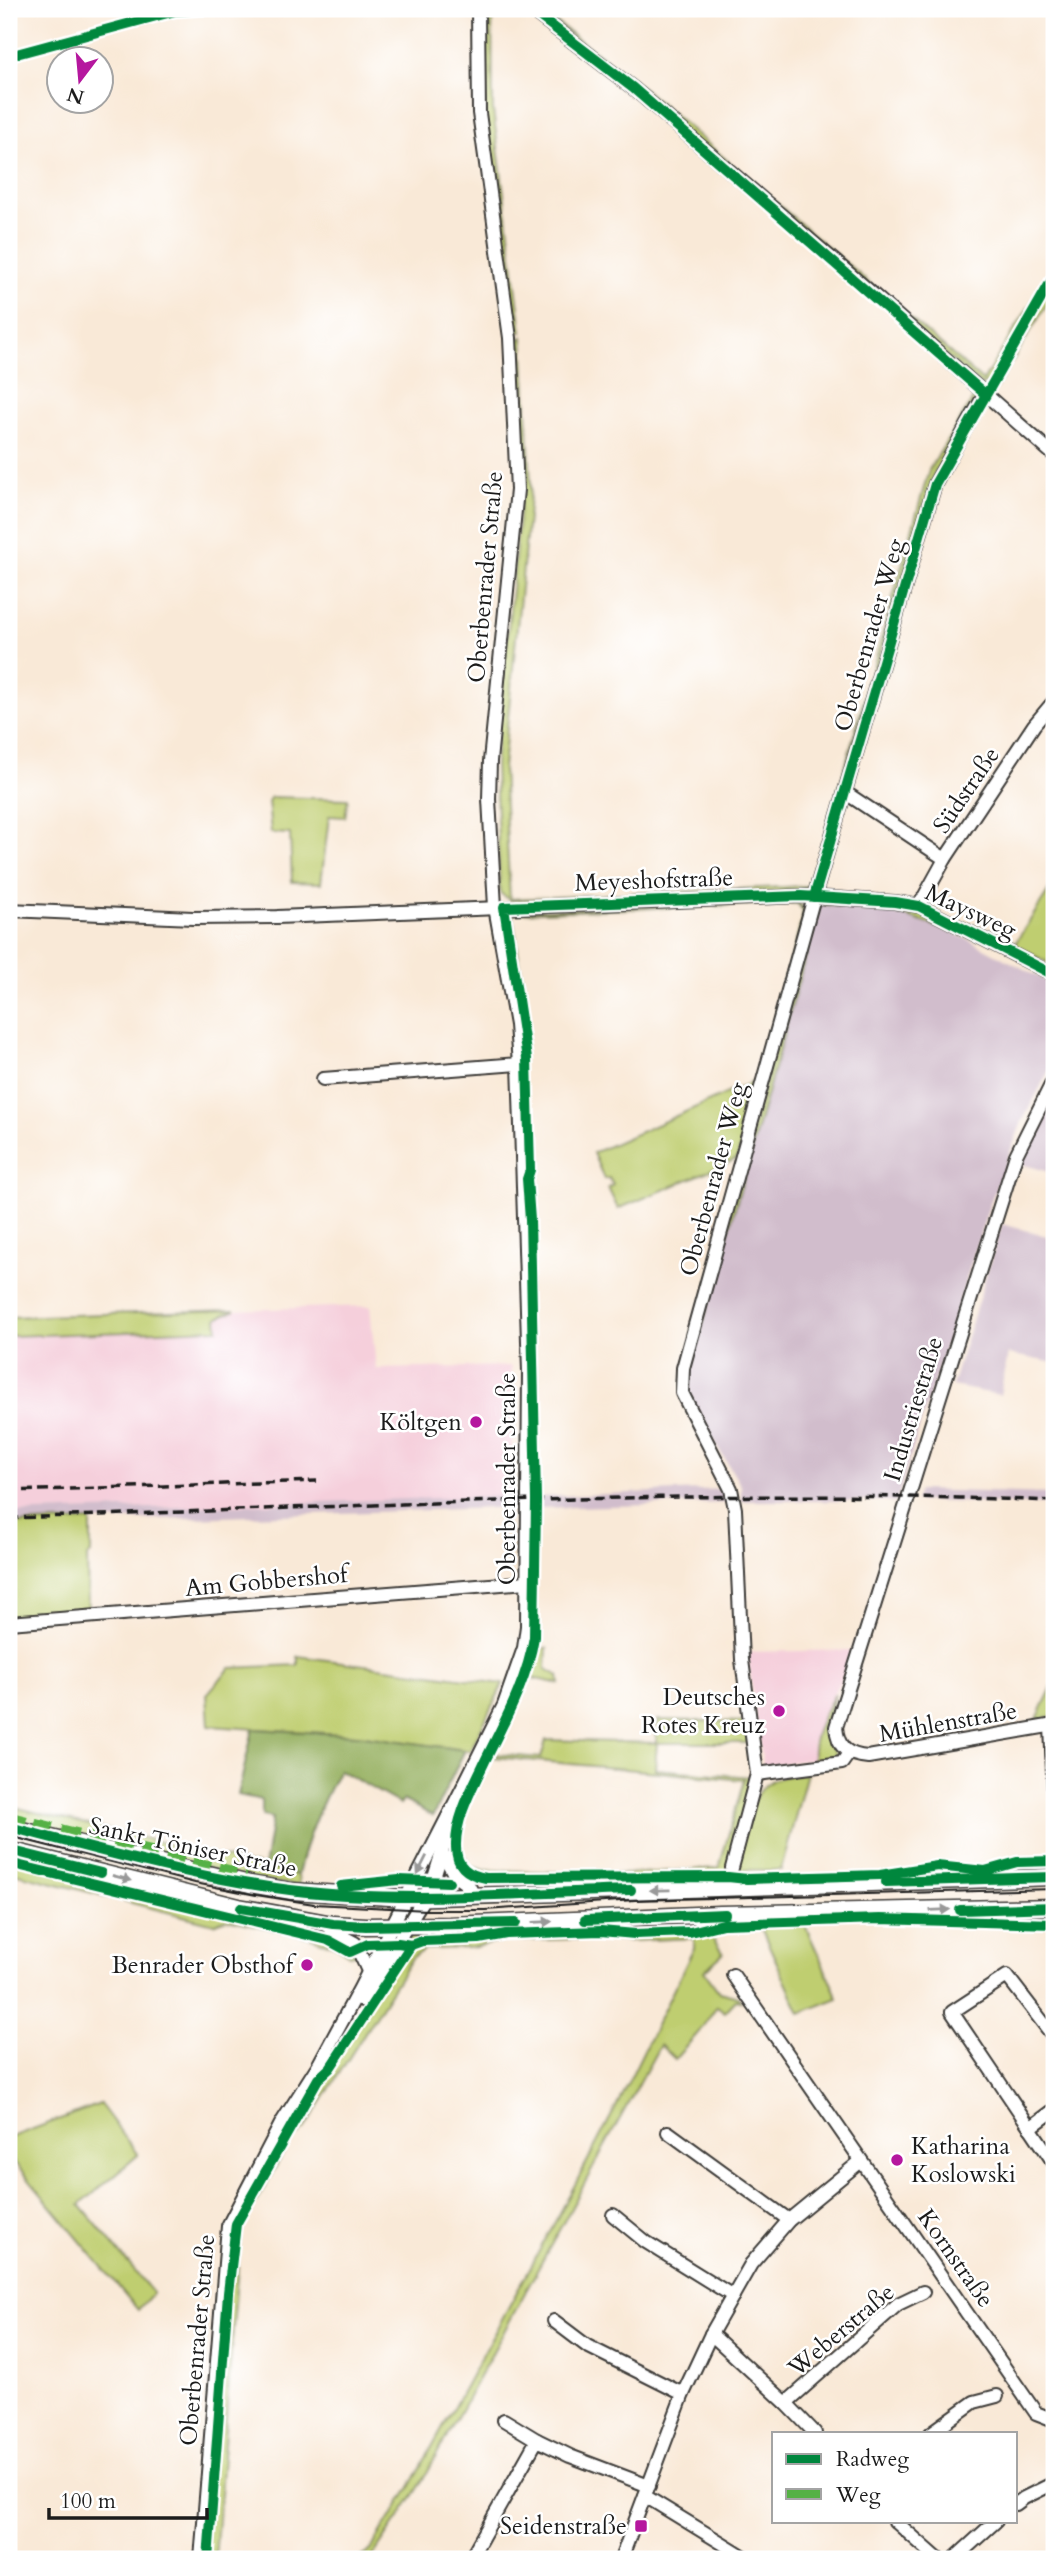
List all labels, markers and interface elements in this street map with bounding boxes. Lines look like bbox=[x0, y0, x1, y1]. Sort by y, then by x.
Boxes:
north arrow bbox=[46, 46, 116, 116]
text: N bbox=[64, 80, 87, 110]
street label: Oberbenrader Straße bbox=[460, 470, 511, 684]
street label: Oberbenrader Weg bbox=[826, 534, 913, 736]
street label: Südstraße bbox=[925, 740, 1007, 840]
street label: Meyeshofstraße bbox=[574, 861, 734, 900]
street label: Maysweg bbox=[920, 876, 1022, 947]
street label: Oberbenrader Weg bbox=[672, 1078, 755, 1280]
street label: Industriestraße bbox=[876, 1333, 951, 1486]
street label: Oberbenrader Straße bbox=[491, 1373, 524, 1585]
place label: Költgen bbox=[379, 1406, 462, 1439]
marker: Költgen bbox=[468, 1414, 484, 1430]
street label: Am Gobbershof bbox=[184, 1558, 352, 1605]
place label: Deutsches Rotes Kreuz bbox=[641, 1681, 765, 1742]
street label: Mühlenstraße bbox=[877, 1694, 1020, 1751]
marker: Deutsches Rotes Kreuz bbox=[771, 1703, 787, 1719]
street label: Sankt Töniser Straße bbox=[86, 1809, 300, 1886]
one-way arrow bbox=[417, 1855, 428, 1875]
one-way arrow bbox=[112, 1874, 133, 1884]
one-way arrow bbox=[648, 1884, 670, 1896]
one-way arrow bbox=[929, 1904, 951, 1916]
one-way arrow bbox=[531, 1916, 553, 1927]
place label: Benrader Obsthof bbox=[111, 1949, 297, 1982]
marker: Benrader Obsthof bbox=[299, 1957, 315, 1973]
place label: Katharina Koslowski bbox=[911, 2130, 1016, 2191]
marker: Katharina Koslowski bbox=[889, 2152, 905, 2168]
street label: Kornstraße bbox=[910, 2202, 1002, 2314]
street label: Oberbenrader Straße bbox=[172, 2233, 223, 2447]
street label: Weberstraße bbox=[780, 2276, 902, 2385]
legend bbox=[772, 2432, 1018, 2522]
text: Radweg bbox=[836, 2445, 909, 2474]
scale bar bbox=[49, 2477, 206, 2521]
text: Weg bbox=[835, 2481, 881, 2510]
text: 100 m bbox=[60, 2487, 116, 2516]
place label: Seidenstraße bbox=[500, 2510, 627, 2543]
marker: Seidenstraße bbox=[633, 2518, 649, 2534]

